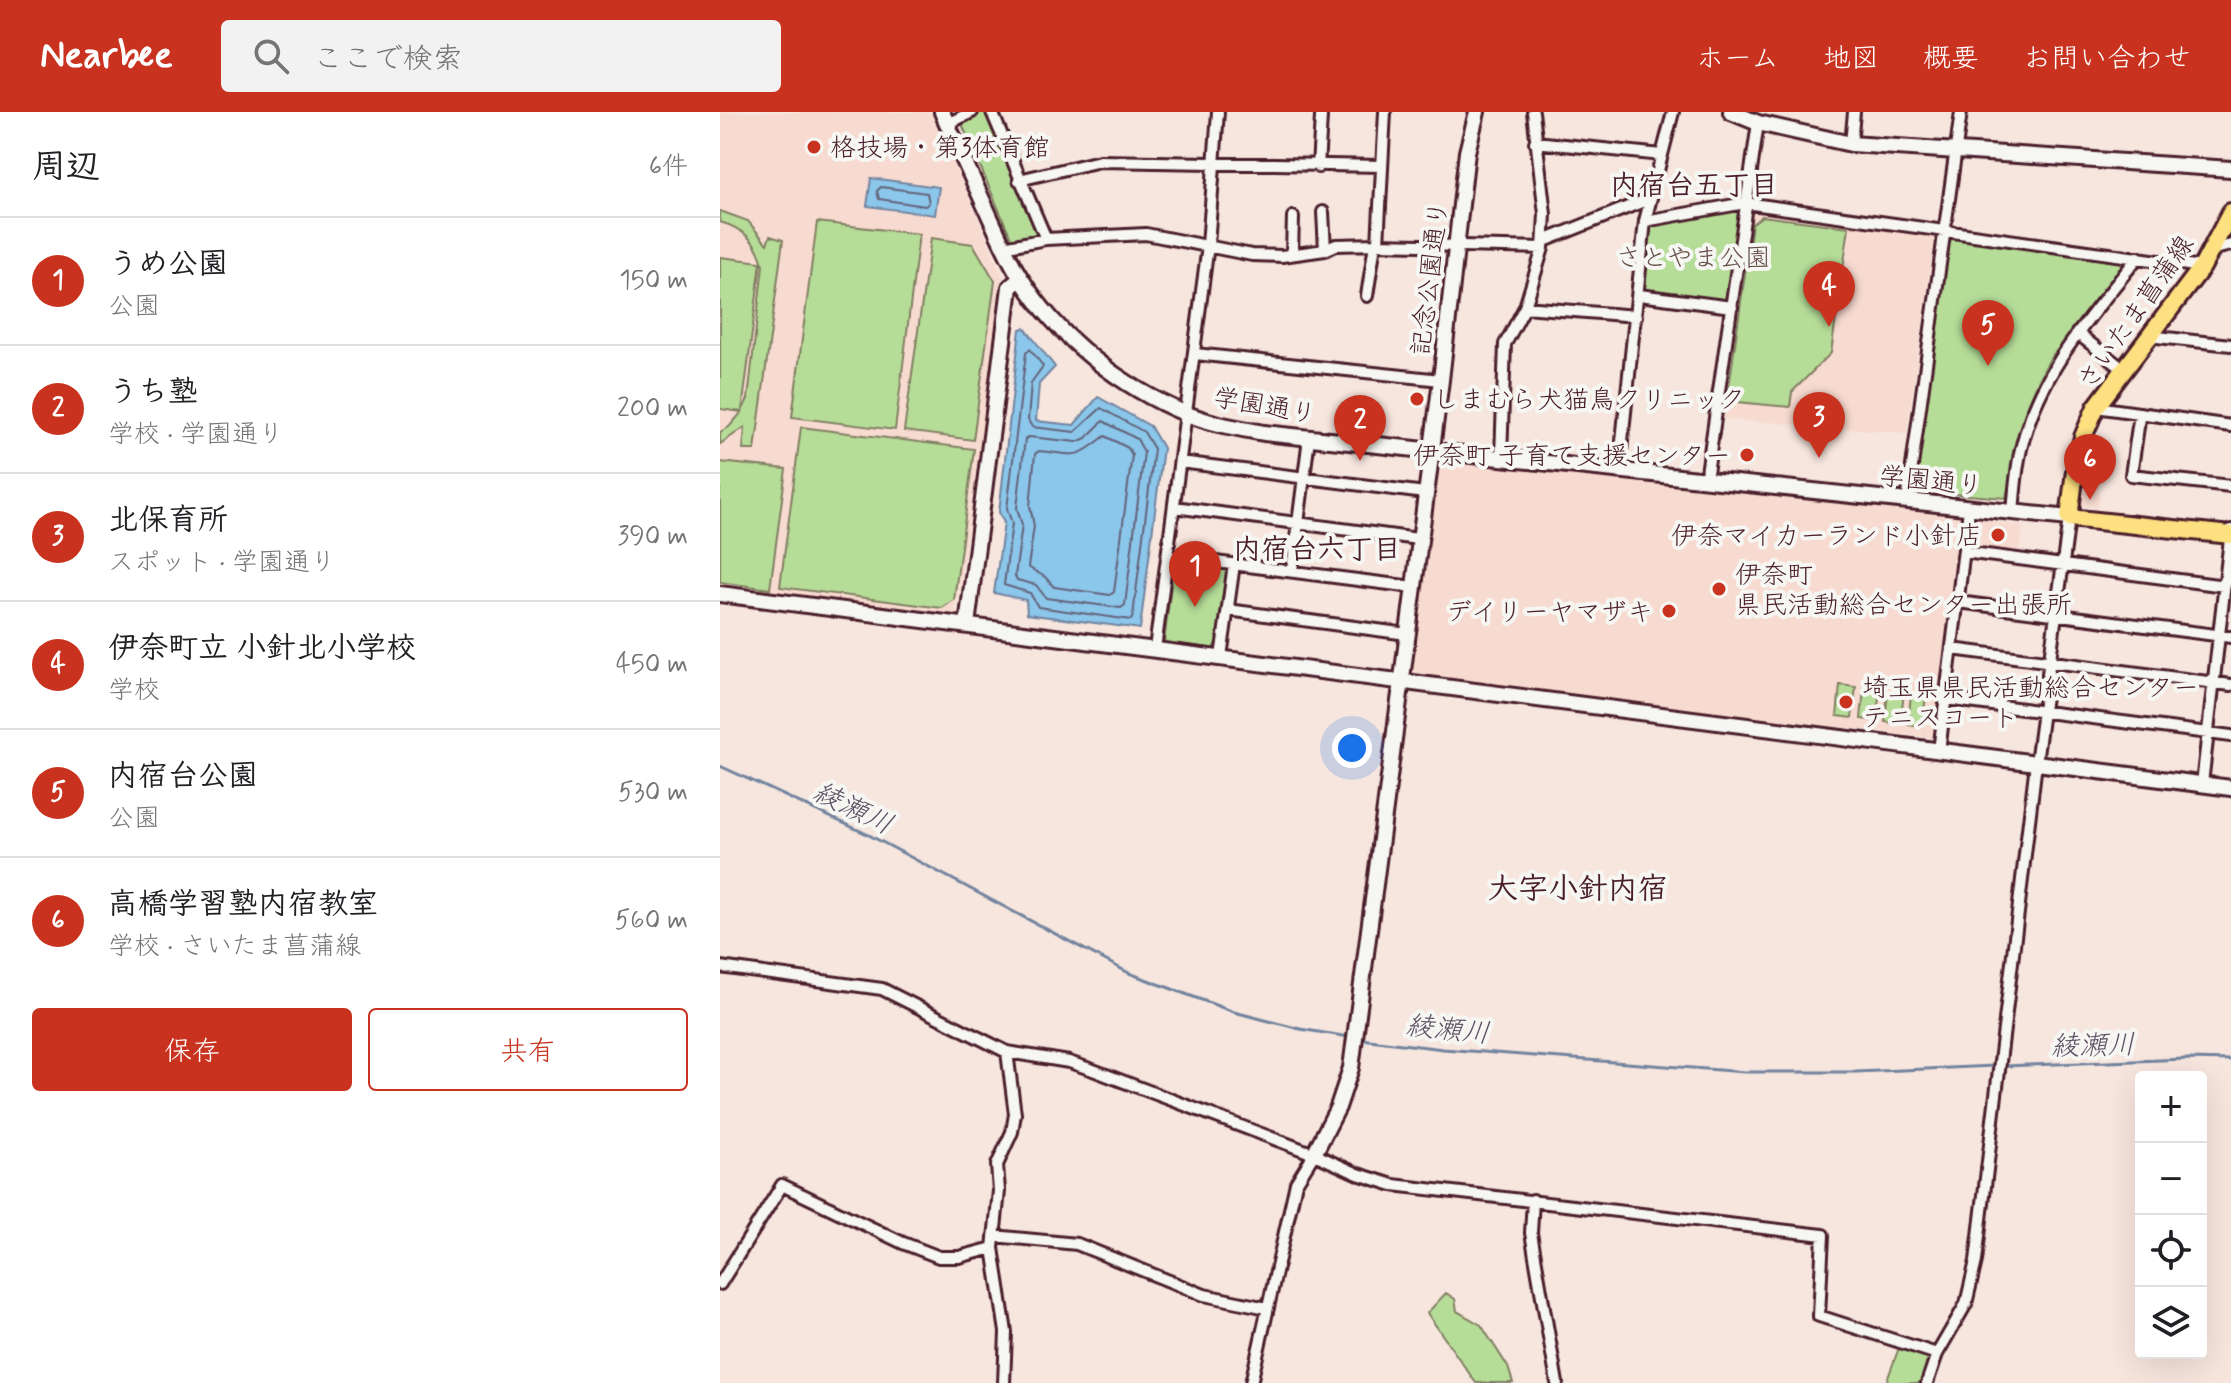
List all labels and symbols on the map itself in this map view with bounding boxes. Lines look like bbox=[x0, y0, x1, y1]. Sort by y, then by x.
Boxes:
place label: 格技場・第3体育館 bbox=[830, 132, 1050, 166]
marker: 格技場・第3体育館 bbox=[805, 138, 823, 156]
district label: 内宿台五丁目 bbox=[1610, 168, 1778, 205]
street label: 記念公園通り bbox=[1405, 199, 1457, 358]
street label: さいたま菖蒲線 bbox=[2071, 229, 2202, 397]
park label: さとやま公園 bbox=[1615, 242, 1771, 276]
pin: 4 bbox=[1803, 261, 1855, 327]
pin: 5 bbox=[1962, 300, 2014, 366]
street label: 学園通り bbox=[1210, 381, 1319, 433]
place label: しまむら犬猫鳥クリニック bbox=[1433, 384, 1745, 418]
marker: しまむら犬猫鳥クリニック bbox=[1408, 390, 1426, 408]
pin: 3 bbox=[1793, 392, 1845, 458]
pin: 2 bbox=[1334, 395, 1386, 461]
pin: 6 bbox=[2064, 434, 2116, 500]
place label: 伊奈町 子育て支援センター bbox=[1413, 440, 1731, 474]
marker: 伊奈町 子育て支援センター bbox=[1738, 446, 1756, 464]
street label: 学園通り bbox=[1877, 460, 1984, 504]
place label: 伊奈マイカーランド小針店 bbox=[1671, 520, 1982, 554]
marker: 伊奈マイカーランド小針店 bbox=[1989, 526, 2007, 544]
district label: 内宿台六丁目 bbox=[1233, 532, 1401, 569]
pin: 1 bbox=[1169, 541, 1221, 607]
place label: 伊奈町 県民活動総合センター出張所 bbox=[1735, 559, 2072, 623]
marker: 伊奈町 県民活動総合センター出張所 bbox=[1710, 580, 1728, 598]
place label: デイリーヤマザキ bbox=[1446, 596, 1653, 630]
marker: デイリーヤマザキ bbox=[1660, 602, 1678, 620]
place label: 埼玉県県民活動総合センター テニスコート bbox=[1862, 672, 2199, 736]
marker: 埼玉県県民活動総合センター テニスコート bbox=[1837, 693, 1855, 711]
your location bbox=[1332, 728, 1372, 768]
water label: 綾瀬川 bbox=[807, 774, 899, 844]
district label: 大字小針内宿 bbox=[1488, 870, 1668, 909]
water label: 綾瀬川 bbox=[1404, 1008, 1491, 1053]
water label: 綾瀬川 bbox=[2051, 1027, 2135, 1066]

